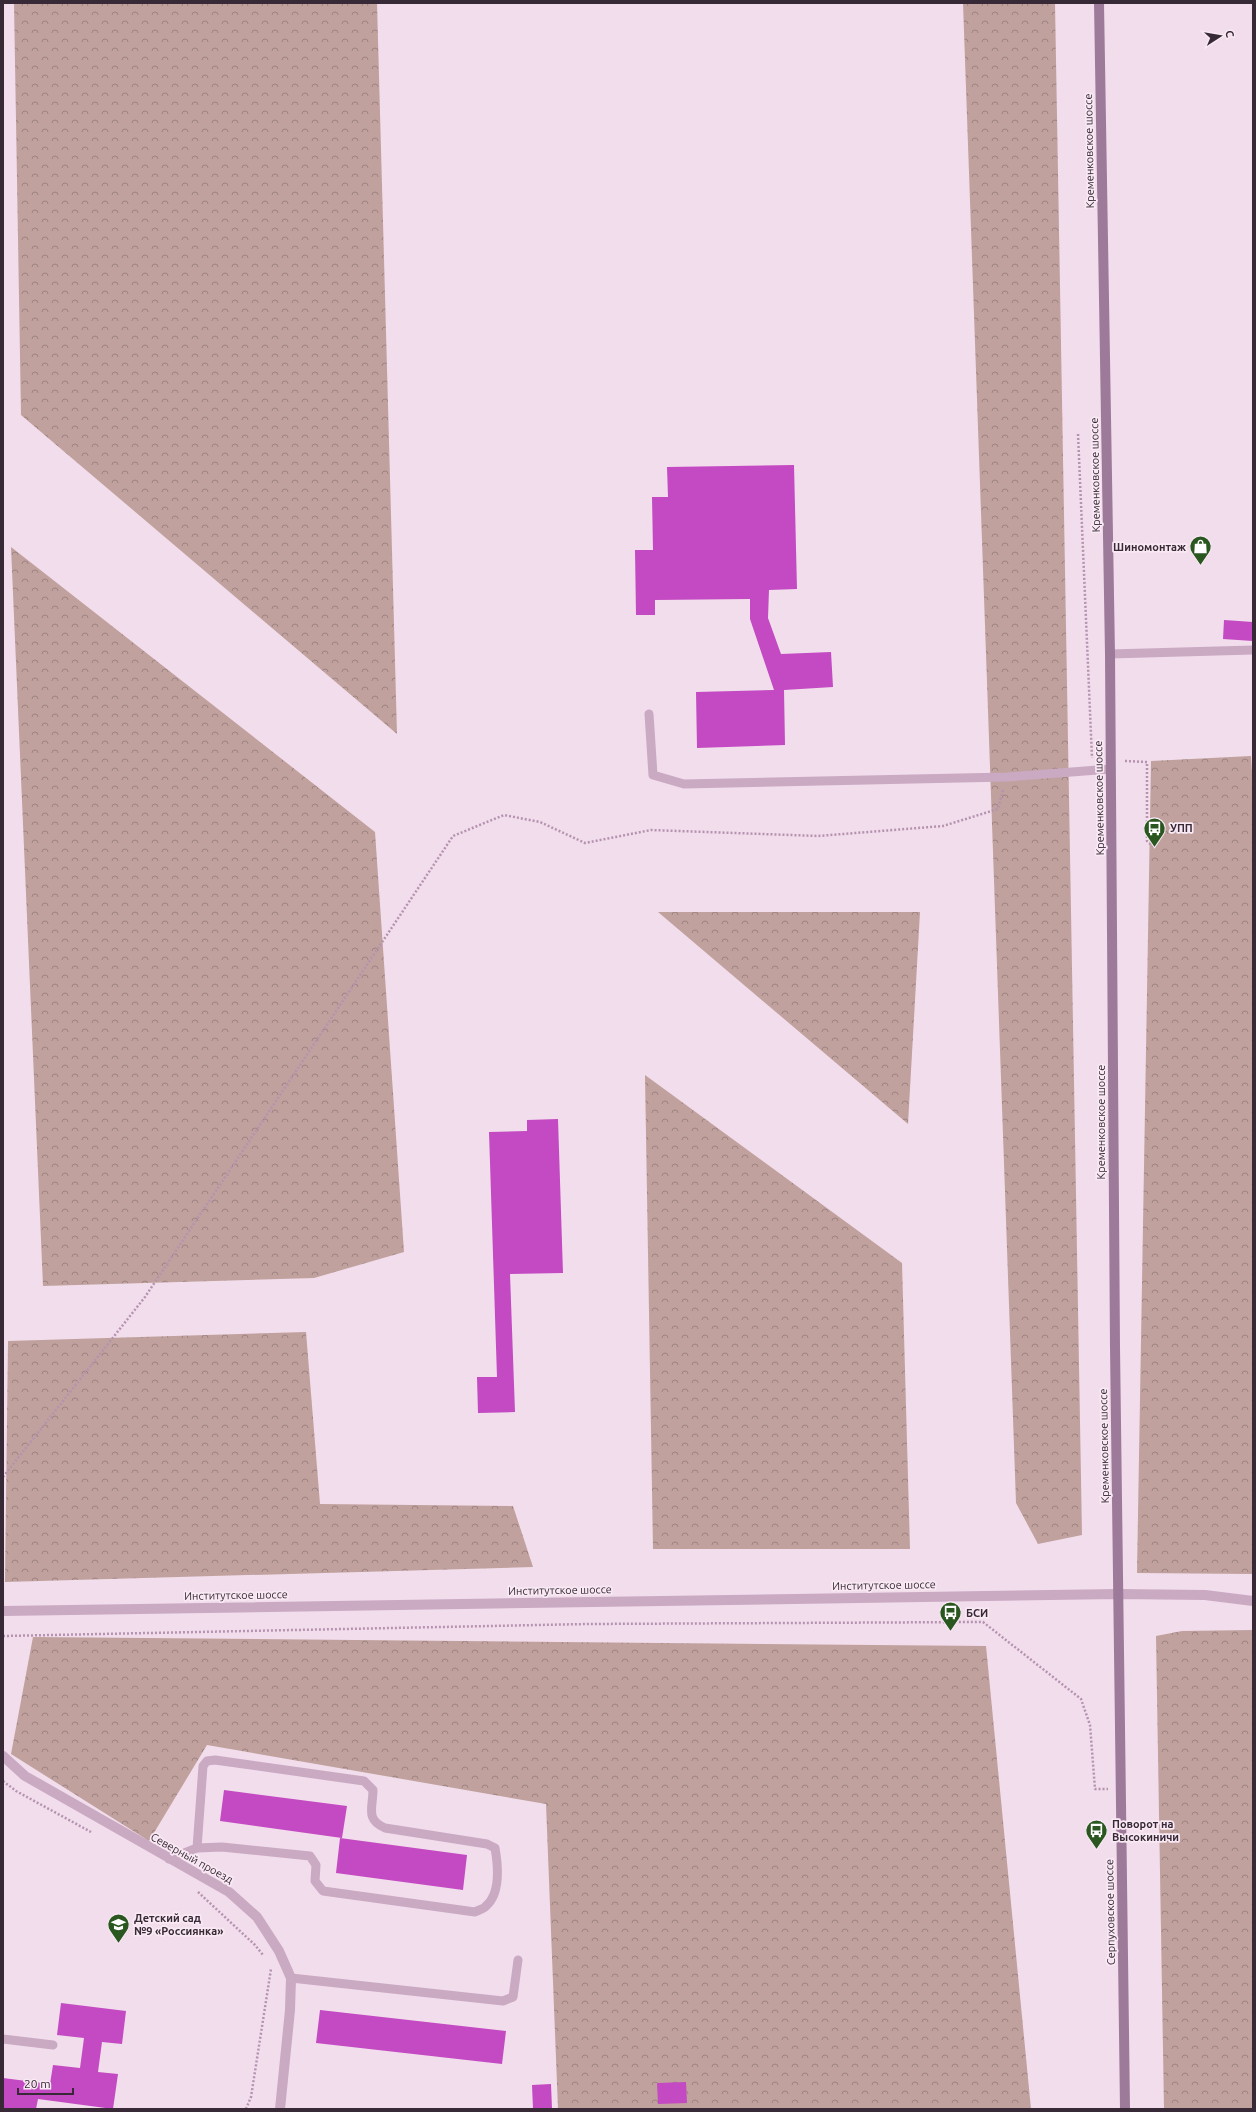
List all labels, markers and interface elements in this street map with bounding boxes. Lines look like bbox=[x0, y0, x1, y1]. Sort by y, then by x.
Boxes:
north arrow bbox=[1200, 16, 1240, 56]
text: С bbox=[1223, 29, 1236, 39]
street label: Кременковское шоссе bbox=[1082, 93, 1096, 209]
street label: Кременковское шоссе bbox=[1088, 417, 1102, 533]
shop icon: Шиномонтаж bbox=[1188, 534, 1214, 567]
place label: Шиномонтаж bbox=[1113, 541, 1186, 553]
street label: Кременковское шоссе bbox=[1092, 740, 1106, 856]
bus stop icon: УПП bbox=[1142, 815, 1168, 848]
place label: УПП bbox=[1170, 822, 1193, 834]
street label: Кременковское шоссе bbox=[1095, 1065, 1107, 1179]
street label: Кременковское шоссе bbox=[1097, 1388, 1111, 1504]
street label: Институтское шоссе bbox=[832, 1578, 936, 1592]
street label: Институтское шоссе bbox=[508, 1583, 612, 1597]
street label: Институтское шоссе bbox=[184, 1588, 288, 1602]
bus stop icon: БСИ bbox=[937, 1600, 963, 1633]
place label: БСИ bbox=[966, 1607, 988, 1619]
bus stop icon: Поворот на Высокиничи bbox=[1083, 1817, 1109, 1850]
place label: Поворот на Высокиничи bbox=[1112, 1818, 1179, 1843]
street label: Северный проезд bbox=[149, 1830, 236, 1886]
street label: Серпуховское шоссе bbox=[1103, 1859, 1117, 1965]
school or university icon: Детcкий сад №9 «Россиянка» bbox=[106, 1911, 132, 1944]
place label: Детcкий сад №9 «Россиянка» bbox=[134, 1912, 223, 1937]
scale bar bbox=[18, 2070, 73, 2096]
text: 20 m bbox=[24, 2077, 51, 2090]

